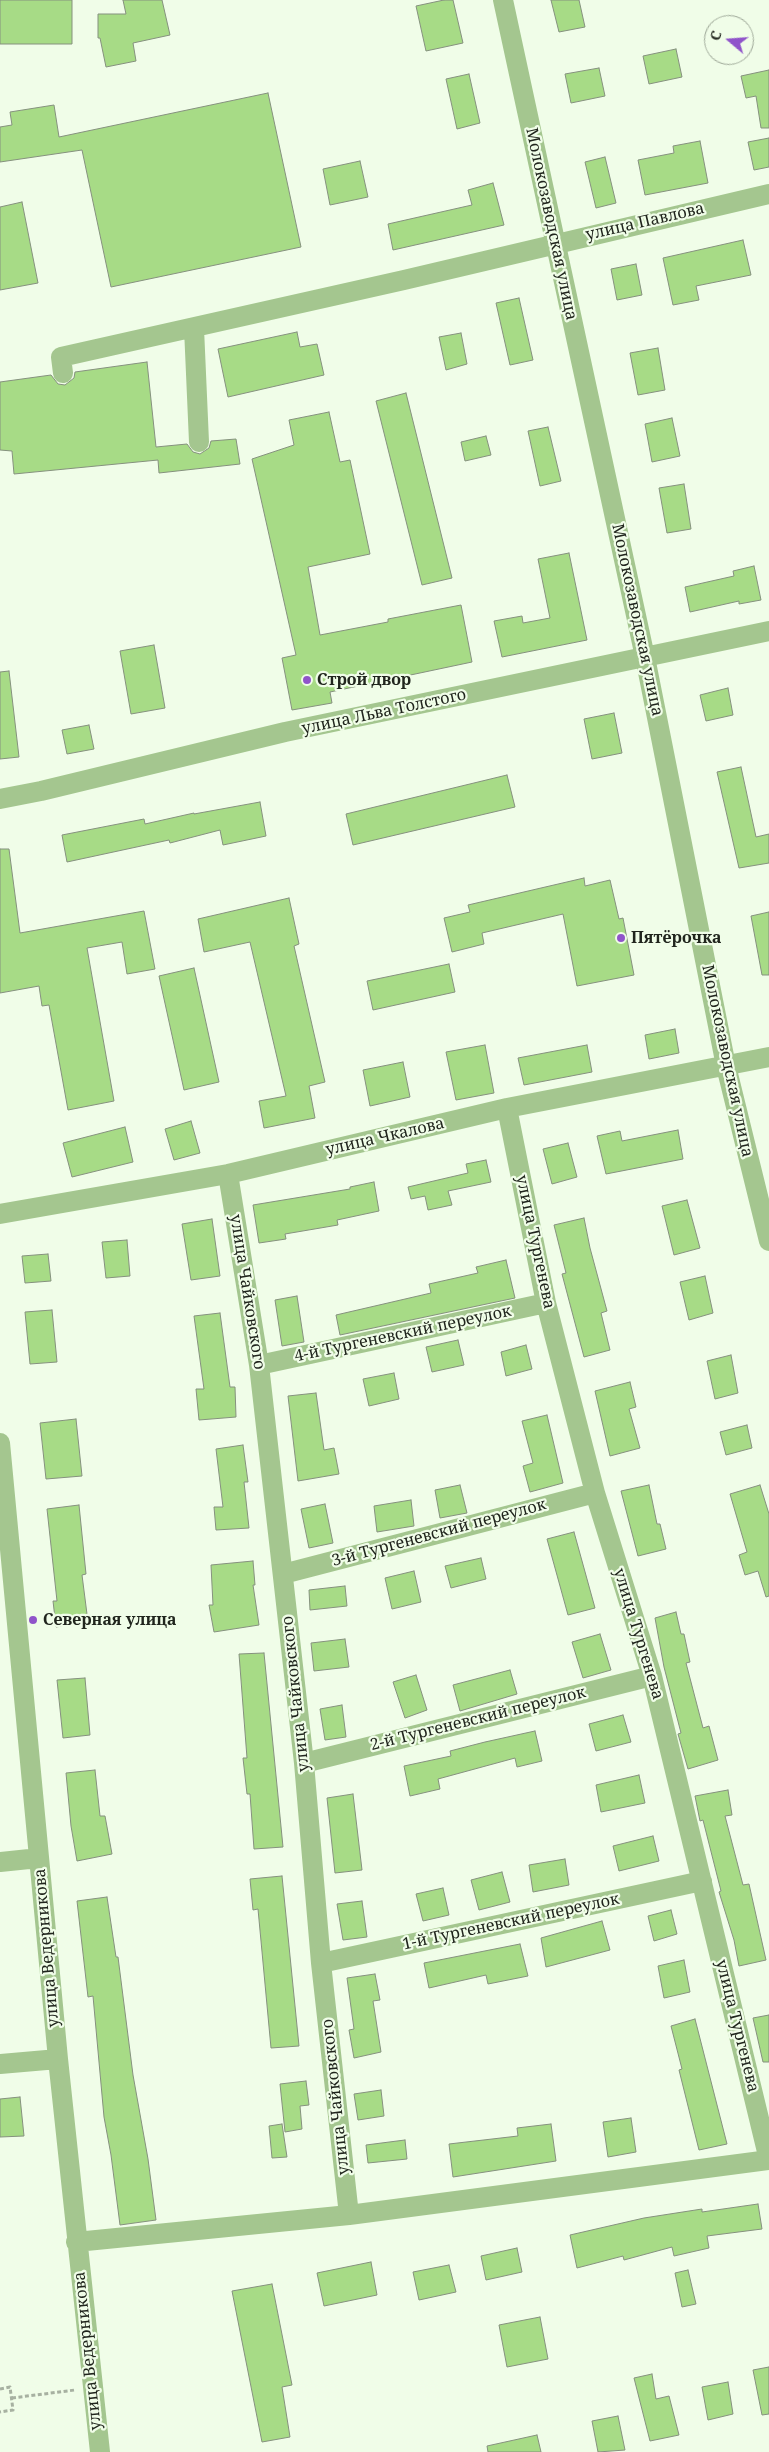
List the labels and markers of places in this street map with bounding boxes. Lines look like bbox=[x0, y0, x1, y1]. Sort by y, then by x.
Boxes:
place label: Строй двор bbox=[317, 670, 411, 690]
marker: Строй двор bbox=[301, 674, 313, 686]
place label: Пятёрочка bbox=[631, 928, 722, 948]
marker: Пятёрочка bbox=[615, 932, 627, 944]
place label: Северная улица bbox=[43, 1610, 177, 1630]
marker: Северная улица bbox=[27, 1614, 39, 1626]

